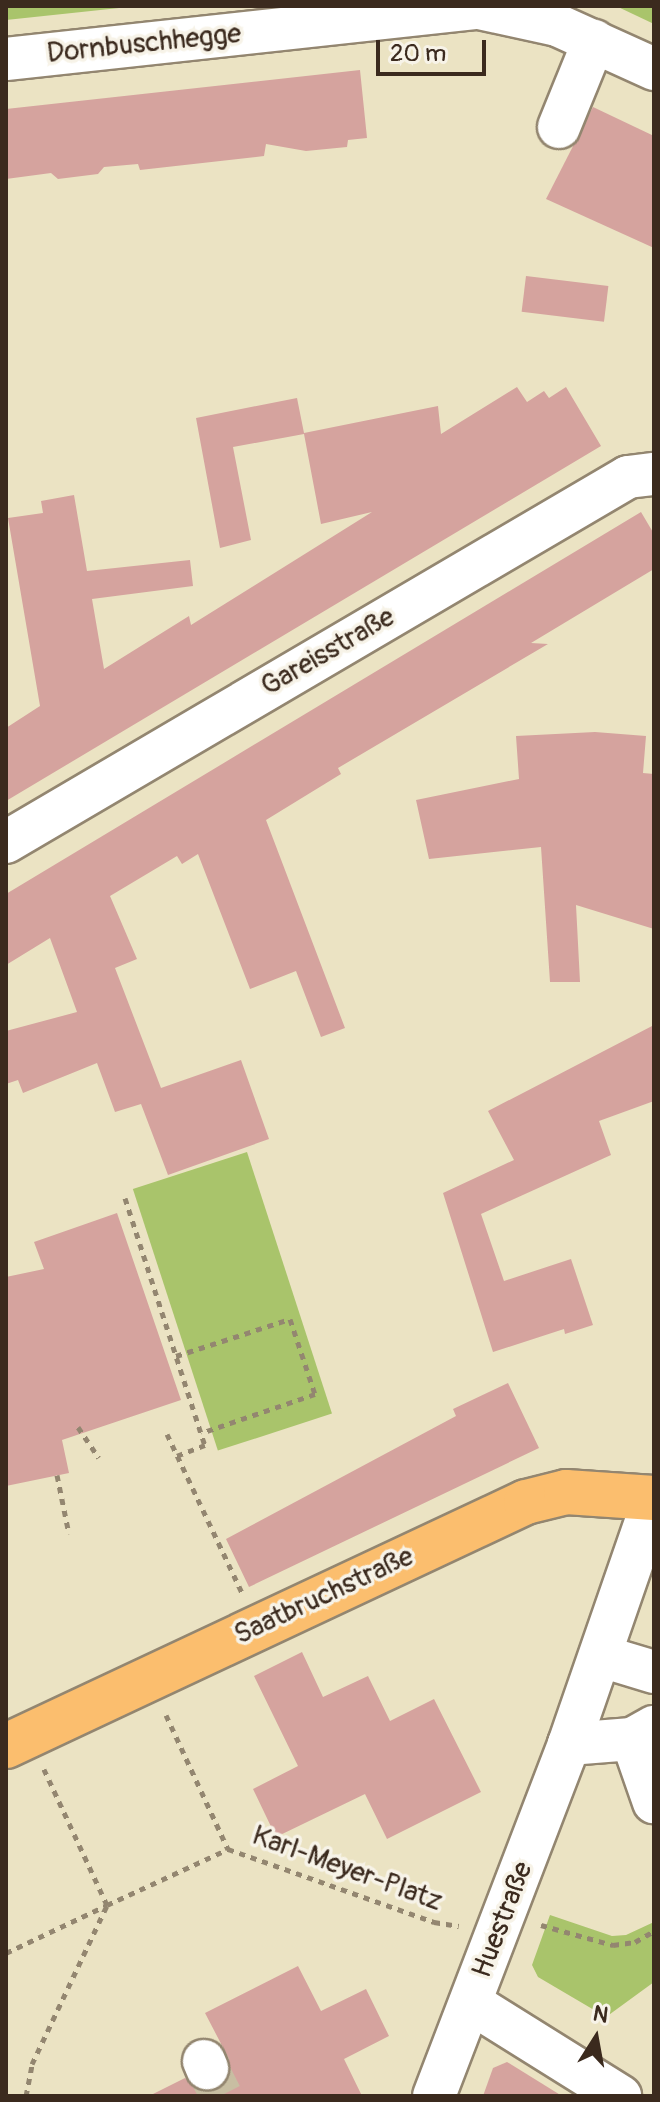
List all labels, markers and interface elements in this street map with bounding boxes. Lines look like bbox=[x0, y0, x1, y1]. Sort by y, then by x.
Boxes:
street label: Dornbuschhegge bbox=[45, 17, 243, 71]
scale bar bbox=[380, 24, 490, 74]
text: 20 m bbox=[390, 39, 446, 68]
street label: Gareisstraße bbox=[255, 600, 401, 704]
street label: Saatbruchstraße bbox=[229, 1540, 419, 1652]
street label: Karl-Meyer-Platz bbox=[248, 1819, 446, 1919]
street label: Huestraße bbox=[466, 1857, 540, 1983]
north arrow bbox=[556, 1998, 636, 2078]
text: N bbox=[591, 1999, 611, 2030]

